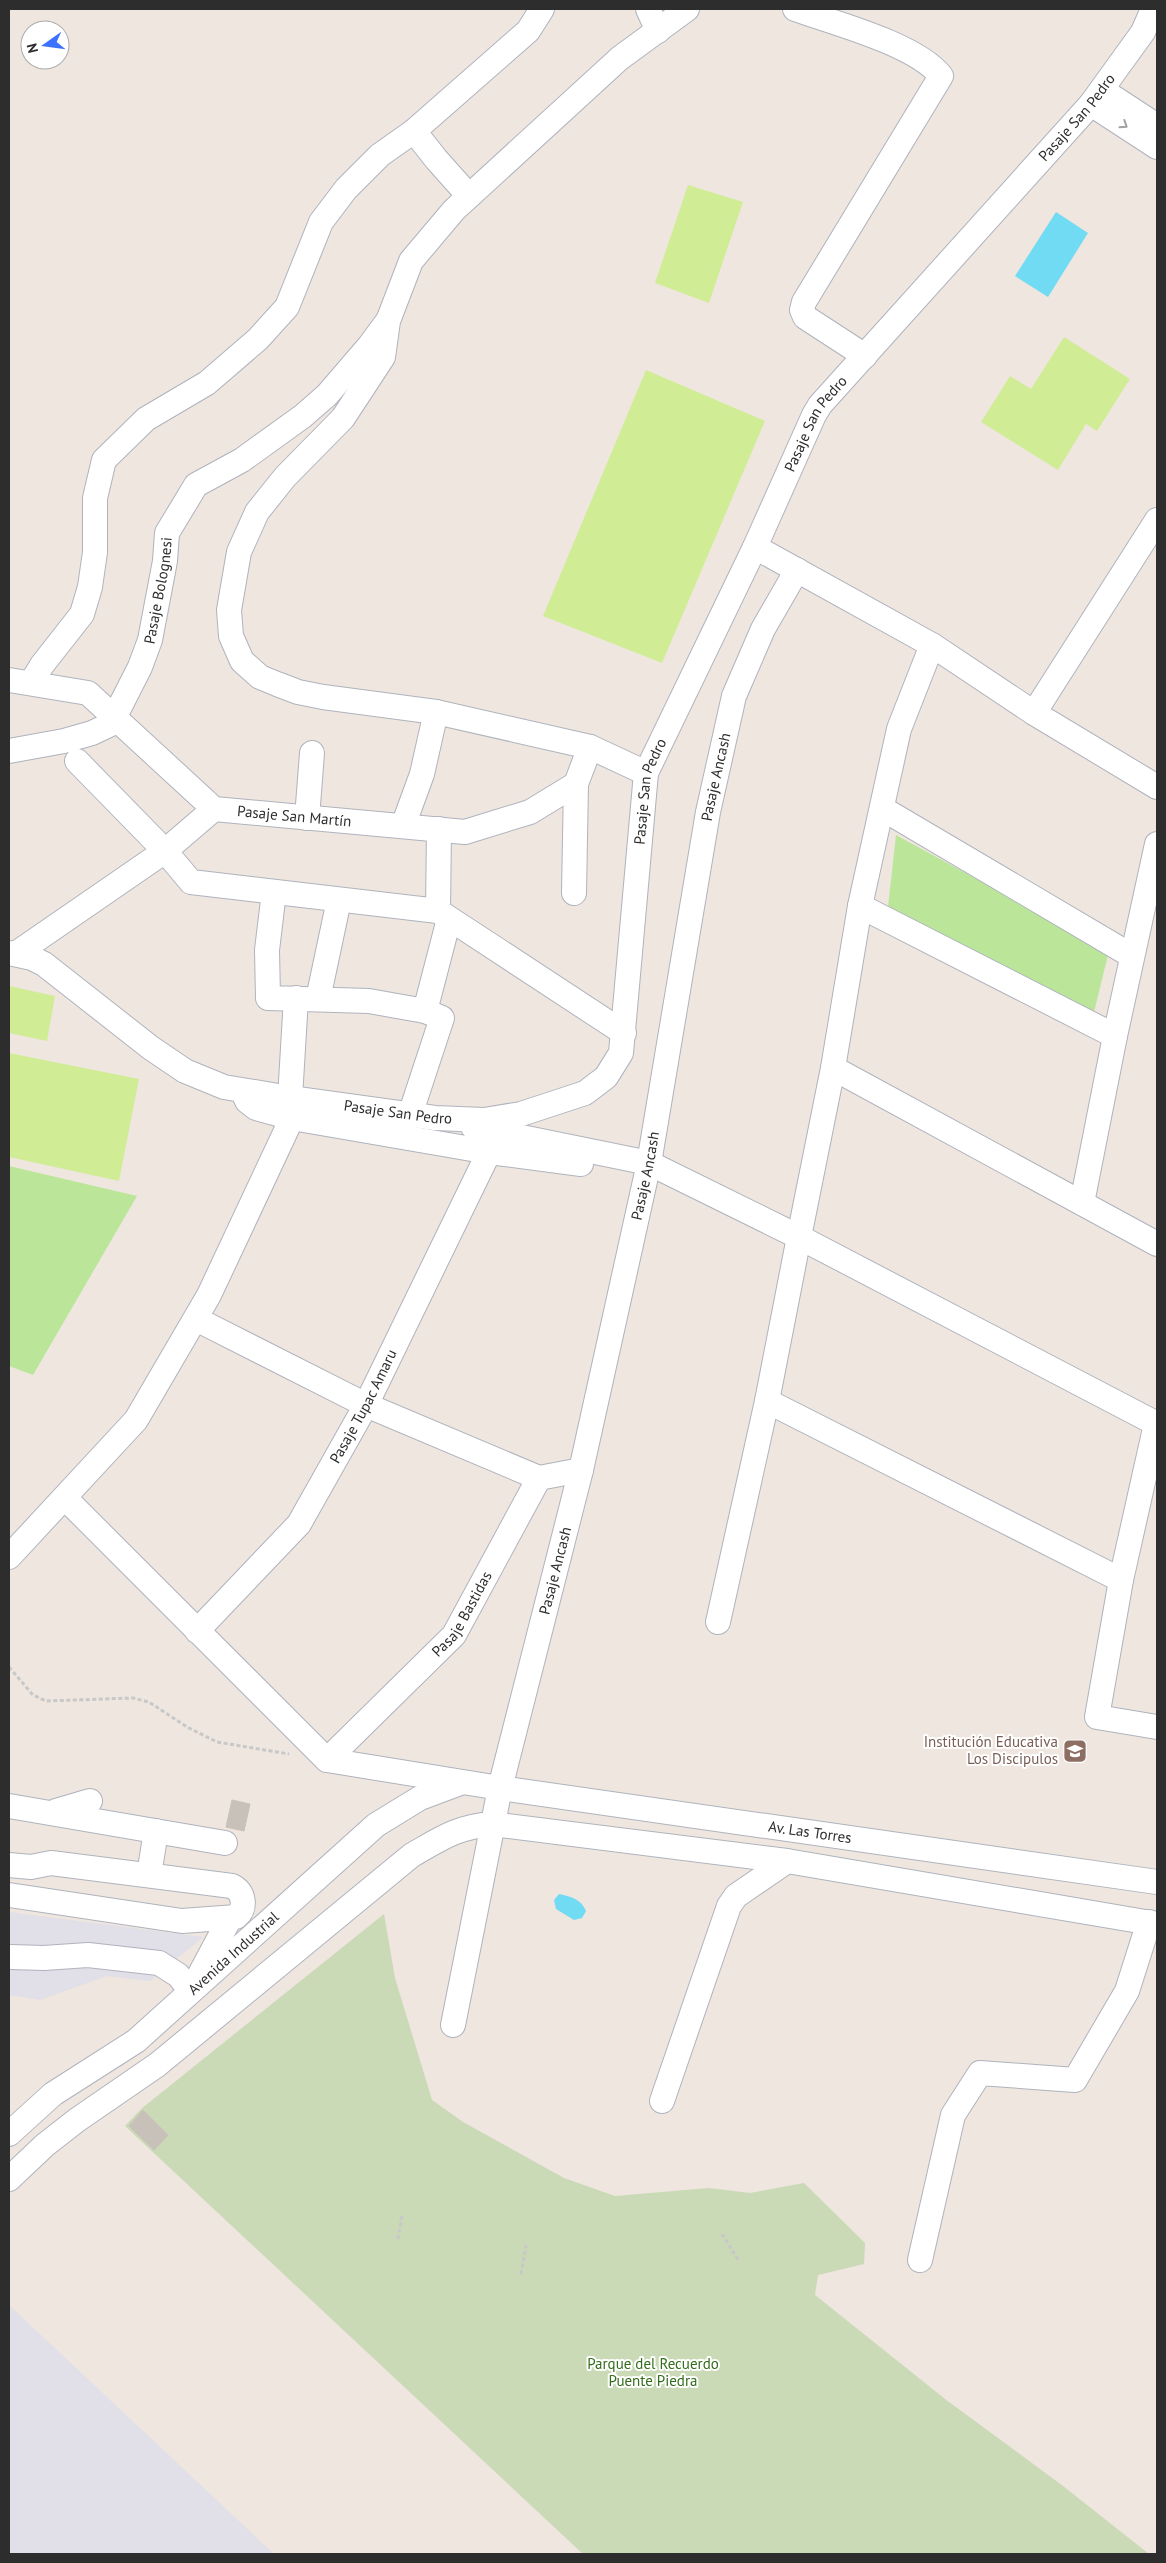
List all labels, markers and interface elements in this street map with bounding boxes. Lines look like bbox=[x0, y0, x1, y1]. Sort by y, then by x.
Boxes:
north arrow bbox=[20, 20, 70, 70]
text: N bbox=[23, 42, 42, 55]
street label: Pasaje San Pedro bbox=[1034, 70, 1119, 165]
one-way arrow bbox=[1119, 119, 1128, 129]
street label: Pasaje San Pedro bbox=[780, 371, 851, 475]
street label: Pasaje Bolognesi bbox=[139, 536, 176, 646]
street label: Pasaje Ancash bbox=[697, 731, 734, 823]
street label: Pasaje San Pedro bbox=[630, 735, 670, 845]
street label: Pasaje San Martín bbox=[236, 801, 352, 831]
street label: Pasaje San Pedro bbox=[343, 1096, 452, 1128]
street label: Pasaje Ancash bbox=[627, 1130, 663, 1222]
street label: Pasaje Tupac Amaru bbox=[325, 1346, 401, 1467]
street label: Pasaje Ancash bbox=[535, 1524, 575, 1616]
street label: Pasaje Bastidas bbox=[427, 1568, 496, 1661]
place label: Institución Educativa Los Discipulos bbox=[924, 1732, 1058, 1768]
school or university icon: Institución Educativa Los Discipulos bbox=[1062, 1738, 1088, 1764]
street label: Av. Las Torres bbox=[767, 1817, 853, 1847]
street label: Avenida Industrial bbox=[184, 1907, 283, 1999]
park label: Parque del Recuerdo Puente Piedra bbox=[587, 2354, 719, 2390]

